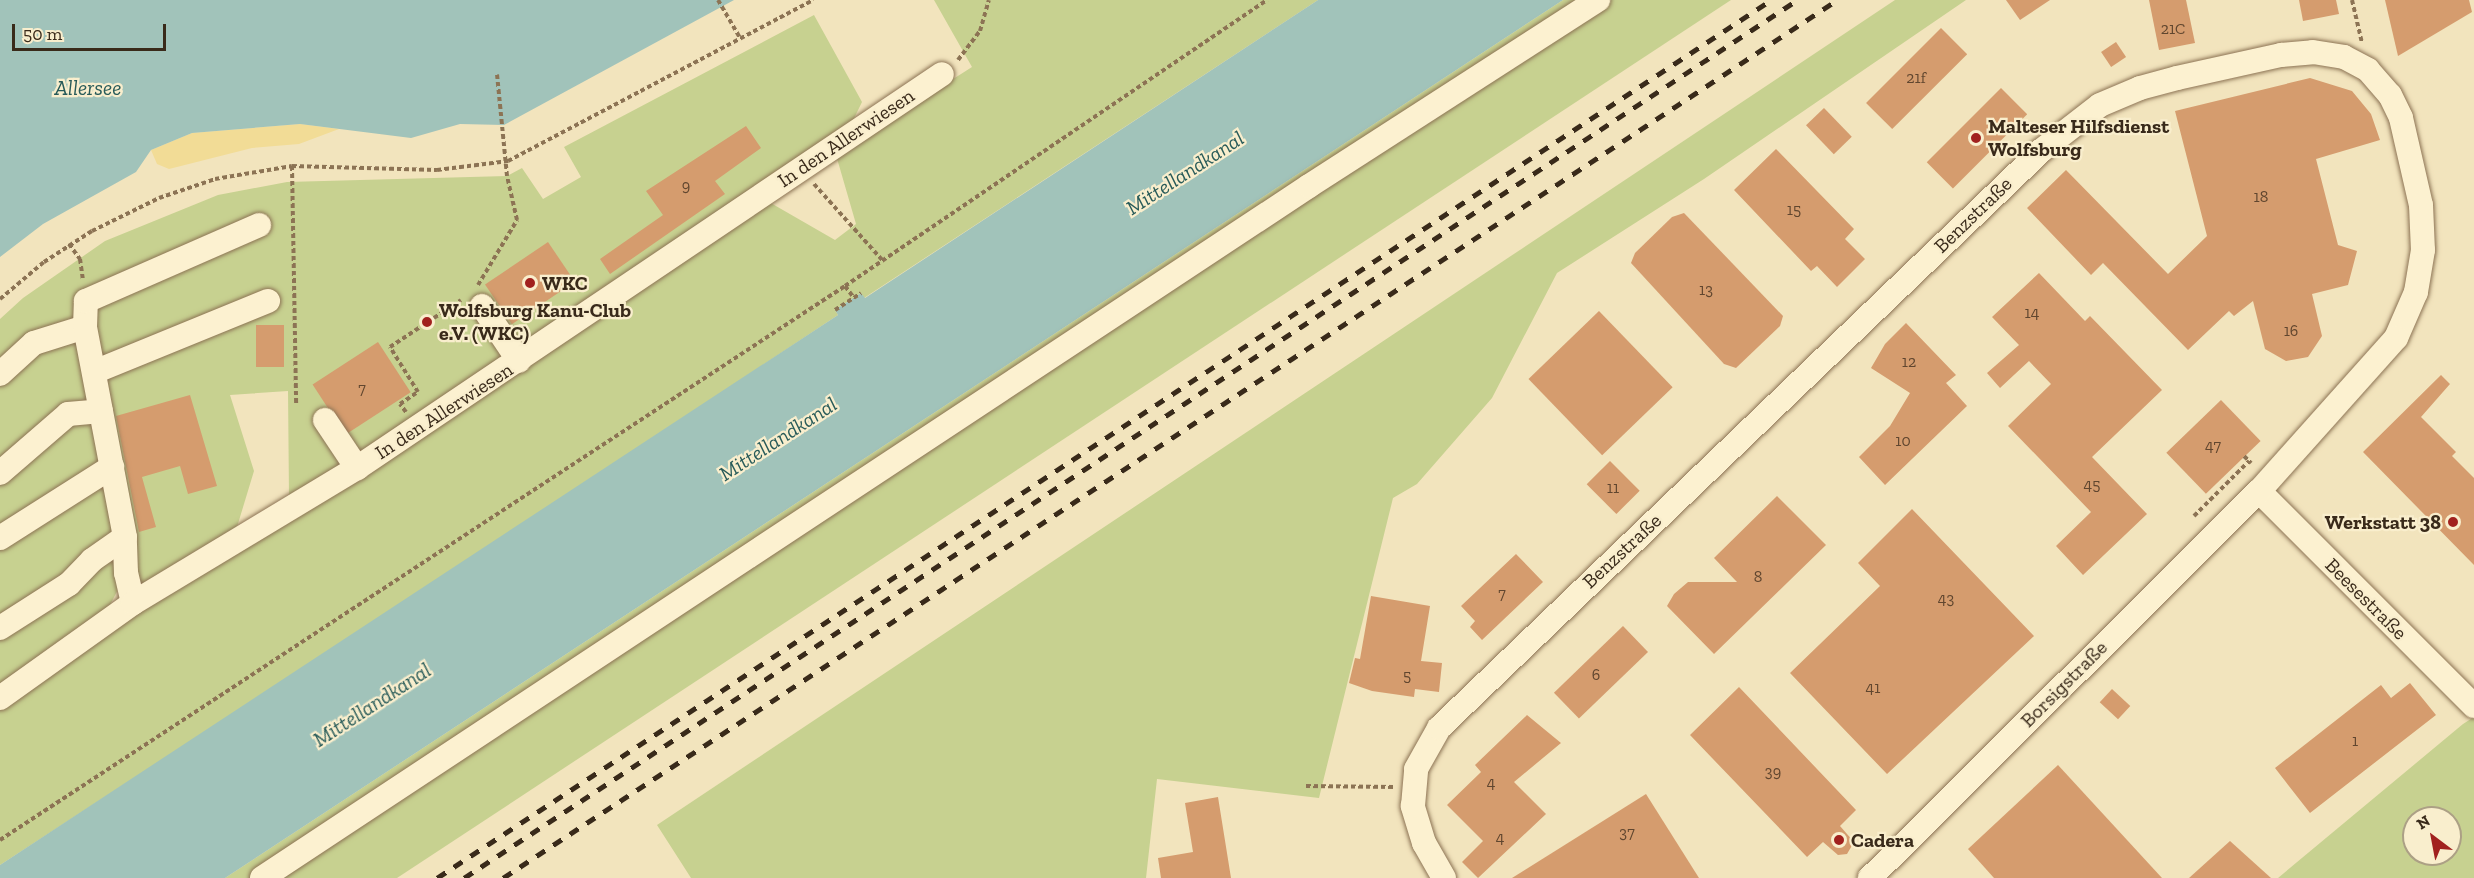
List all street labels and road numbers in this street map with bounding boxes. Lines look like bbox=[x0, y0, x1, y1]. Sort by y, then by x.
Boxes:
street label: In den Allerwiesen bbox=[773, 83, 919, 193]
street label: Benzstraße bbox=[1929, 172, 2017, 258]
street label: In den Allerwiesen bbox=[370, 357, 518, 465]
street label: Benzstraße bbox=[1578, 508, 1666, 594]
street label: Beesestraße bbox=[2320, 553, 2412, 645]
street label: Borsigstraße bbox=[2016, 636, 2112, 732]

